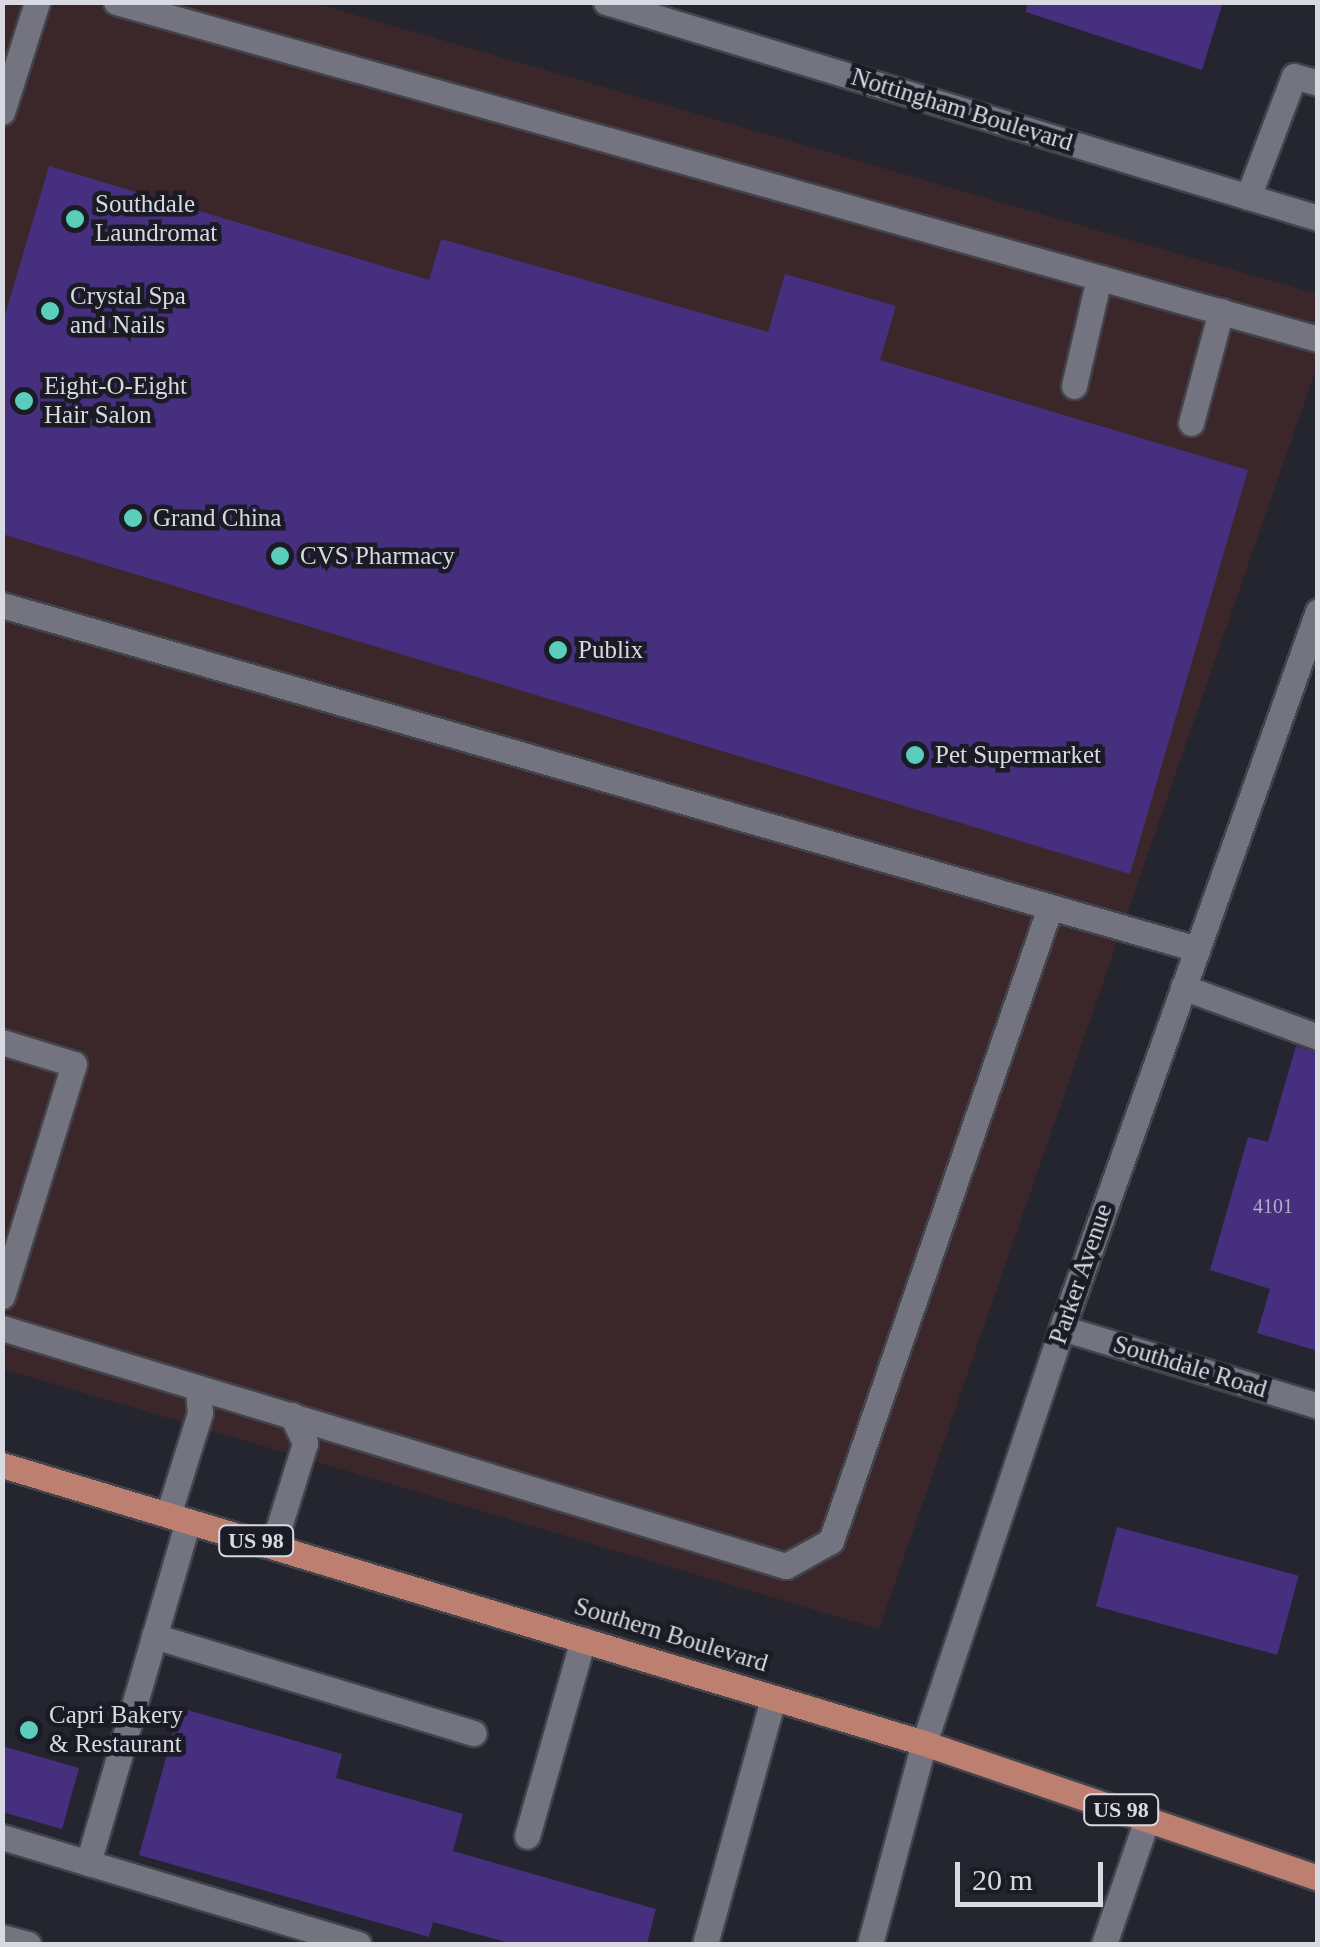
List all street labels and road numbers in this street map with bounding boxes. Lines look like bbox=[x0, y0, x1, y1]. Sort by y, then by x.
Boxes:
street label: Nottingham Boulevard bbox=[848, 62, 1076, 158]
street label: Parker Avenue bbox=[1043, 1199, 1119, 1349]
street label: Southdale Road bbox=[1110, 1329, 1270, 1405]
road number: US 98 bbox=[216, 1524, 296, 1558]
street label: Southern Boulevard bbox=[571, 1591, 771, 1679]
road number: US 98 bbox=[1081, 1793, 1161, 1827]

